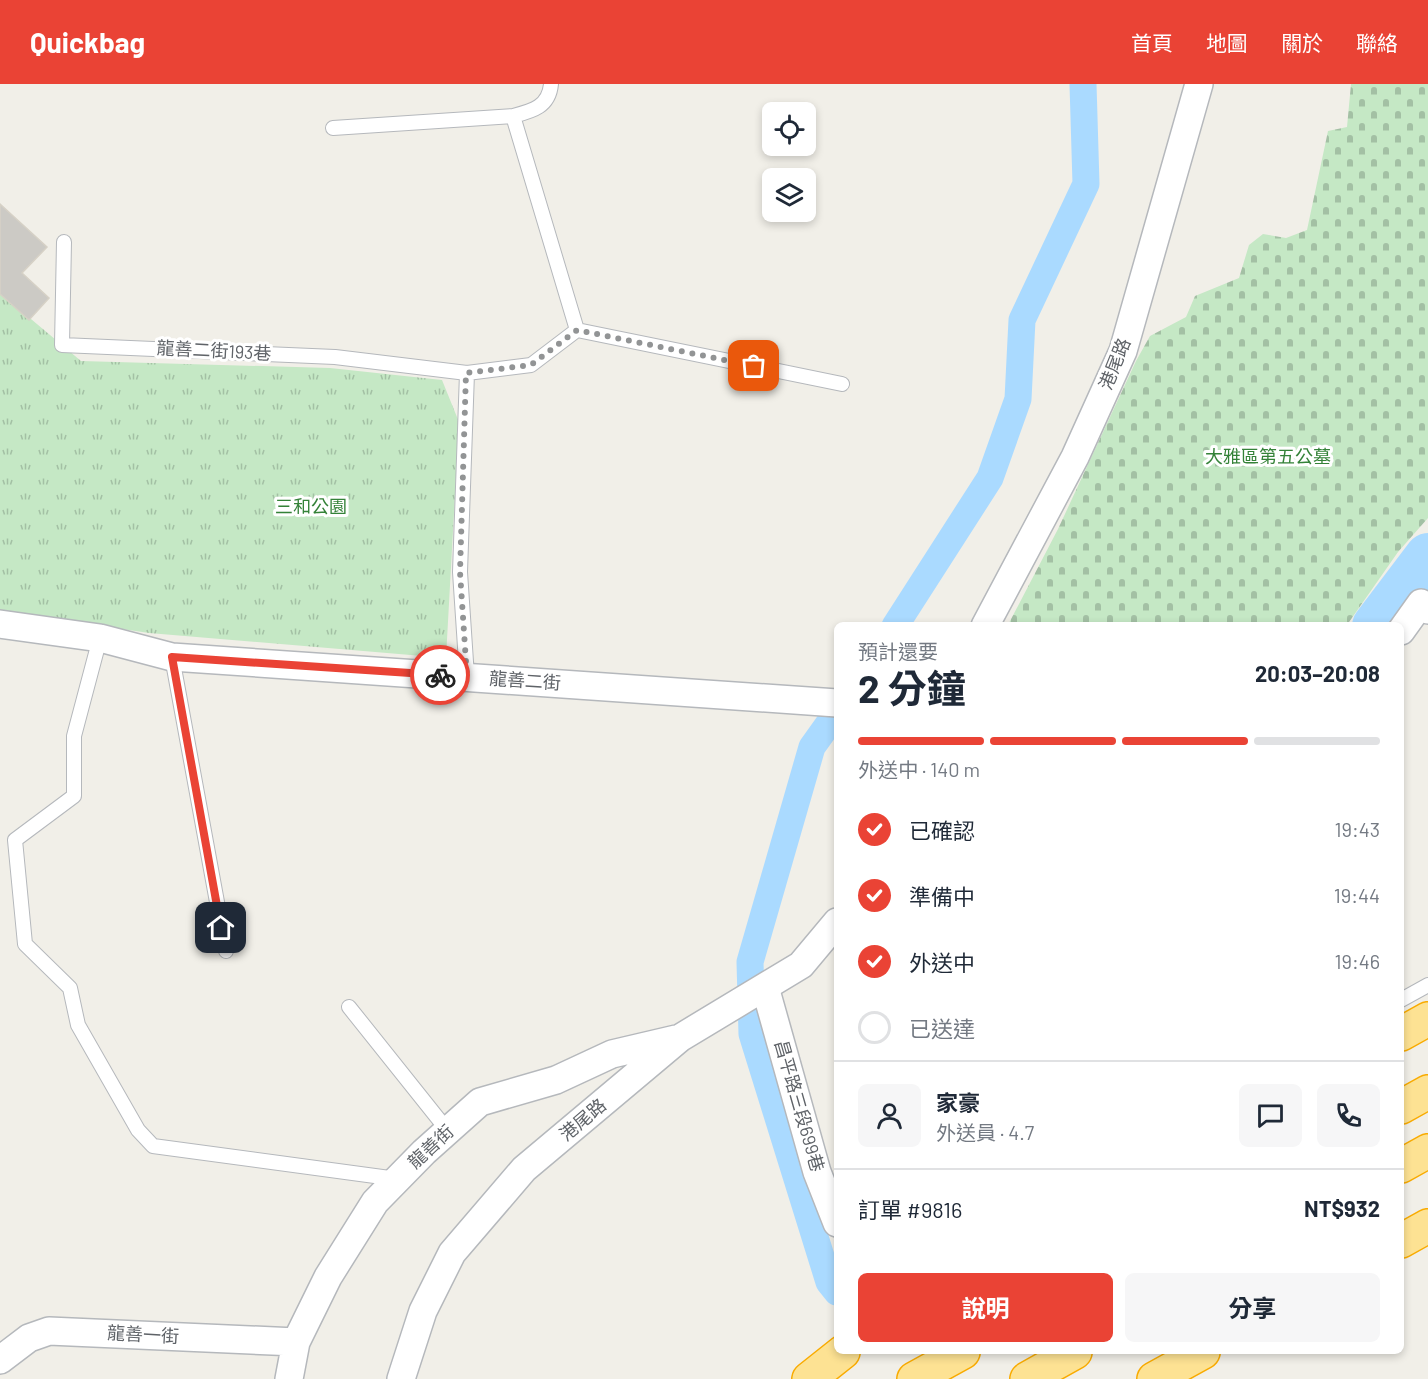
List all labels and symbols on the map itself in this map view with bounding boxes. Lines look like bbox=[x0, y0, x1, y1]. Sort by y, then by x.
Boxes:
street label: 港尾路 bbox=[1094, 334, 1134, 393]
street label: 龍善二街193巷 bbox=[156, 336, 272, 364]
pin bbox=[728, 340, 779, 391]
park label: 大雅區第五公墓 bbox=[1205, 445, 1331, 467]
park label: 三和公園 bbox=[275, 495, 347, 517]
courier bbox=[410, 645, 470, 705]
street label: 龍善二街 bbox=[488, 667, 562, 693]
pin bbox=[195, 902, 246, 953]
street label: 昌平路三段699巷 bbox=[771, 1037, 829, 1174]
street label: 港尾路 bbox=[555, 1093, 610, 1145]
street label: 龍善街 bbox=[403, 1120, 458, 1173]
street label: 龍善一街 bbox=[107, 1321, 180, 1347]

